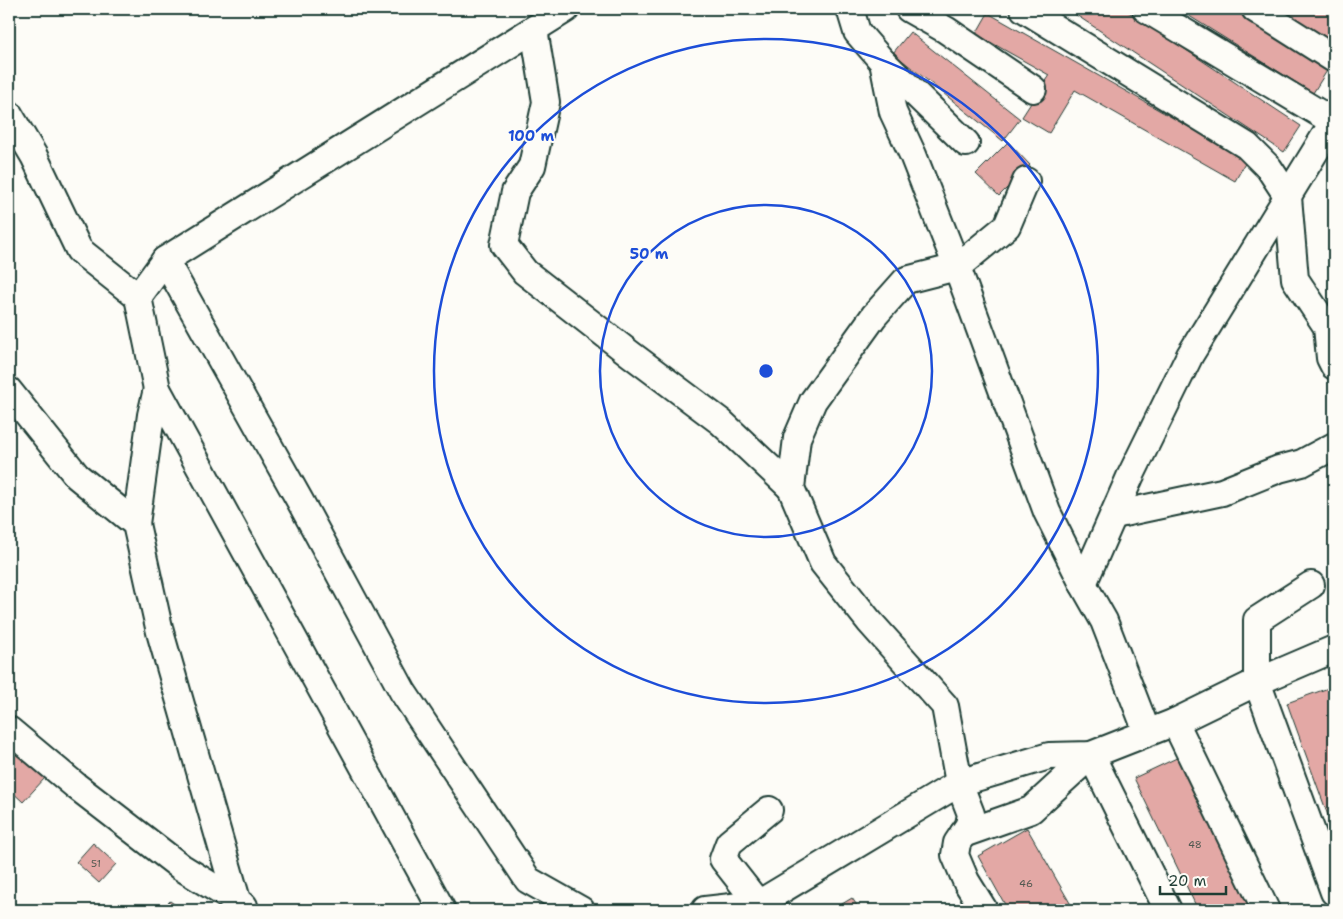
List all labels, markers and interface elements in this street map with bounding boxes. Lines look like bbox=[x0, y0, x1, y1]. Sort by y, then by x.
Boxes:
text: 100 m bbox=[508, 126, 554, 146]
text: 50 m bbox=[630, 244, 669, 264]
centre of rings bbox=[757, 362, 775, 380]
house number: 48 bbox=[1188, 838, 1202, 851]
house number: 51 bbox=[91, 857, 101, 870]
scale bar bbox=[1160, 864, 1227, 896]
text: 20 m bbox=[1168, 871, 1207, 891]
house number: 46 bbox=[1019, 877, 1033, 890]

